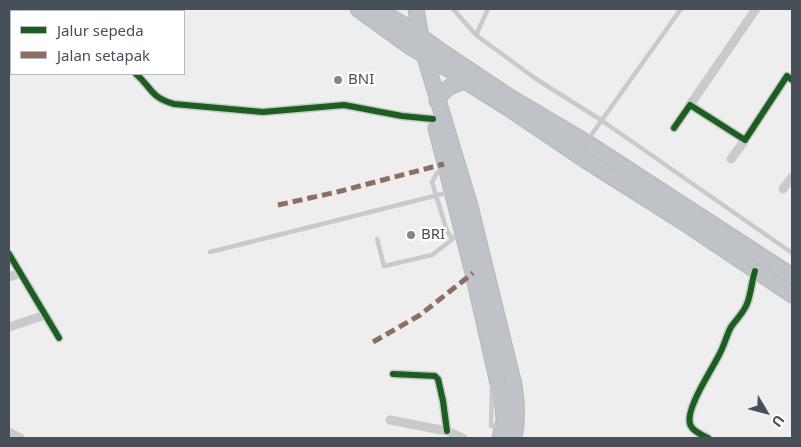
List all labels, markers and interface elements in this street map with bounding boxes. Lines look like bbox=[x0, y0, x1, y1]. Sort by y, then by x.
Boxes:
legend bbox=[10, 10, 185, 75]
text: Jalur sepeda bbox=[57, 20, 144, 40]
text: Jalan setapak bbox=[57, 45, 150, 65]
place label: BNI bbox=[348, 71, 374, 89]
marker: BNI bbox=[332, 74, 344, 86]
place label: BRI bbox=[421, 226, 445, 244]
marker: BRI bbox=[405, 229, 417, 241]
north arrow bbox=[741, 387, 791, 437]
text: U bbox=[768, 411, 789, 431]

